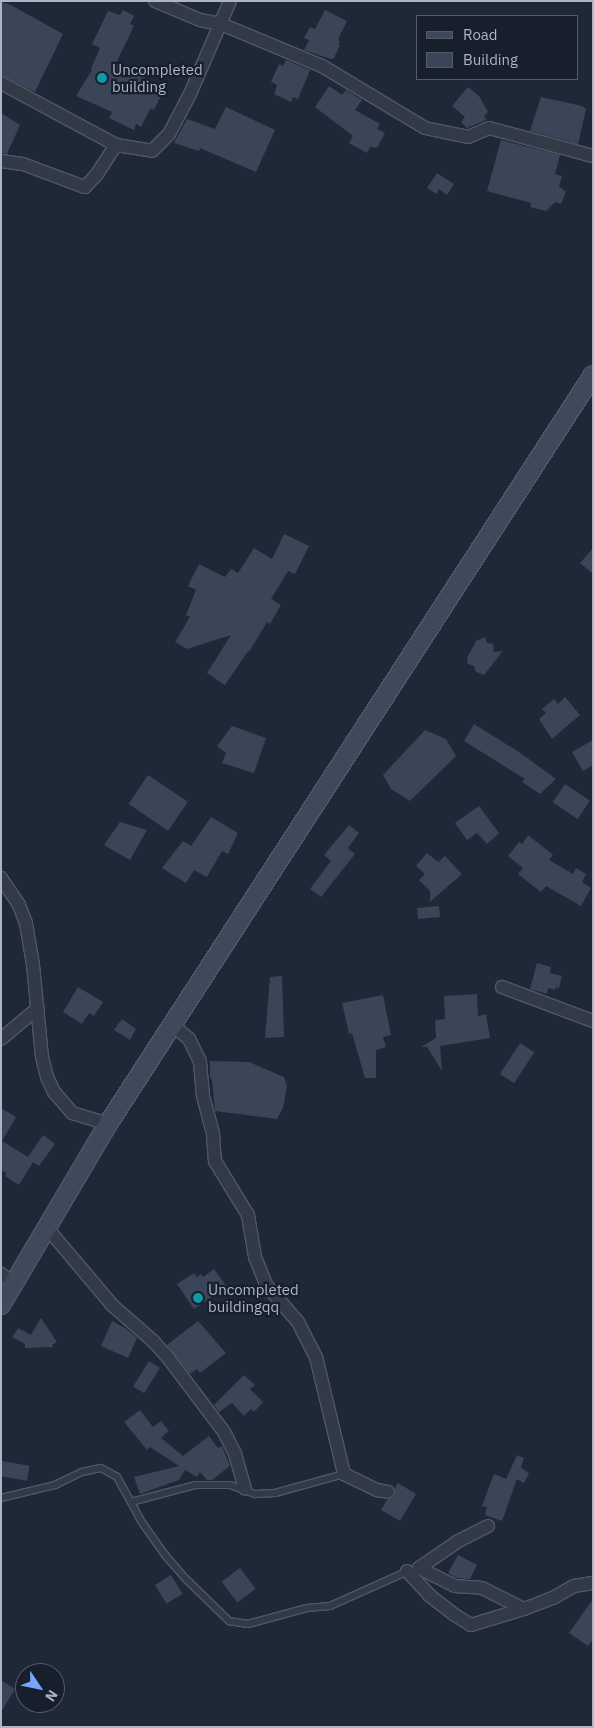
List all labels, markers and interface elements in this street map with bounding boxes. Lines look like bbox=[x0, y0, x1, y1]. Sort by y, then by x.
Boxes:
legend bbox=[416, 15, 579, 80]
text: Road bbox=[463, 25, 498, 44]
text: Building bbox=[463, 50, 518, 69]
place label: Uncompleted building bbox=[112, 60, 203, 95]
marker: Uncompleted building bbox=[96, 72, 108, 84]
place label: Uncompleted buildingqq bbox=[208, 1280, 299, 1315]
marker: Uncompleted buildingqq bbox=[192, 1292, 204, 1304]
north arrow bbox=[15, 1663, 65, 1713]
text: N bbox=[41, 1687, 62, 1705]

